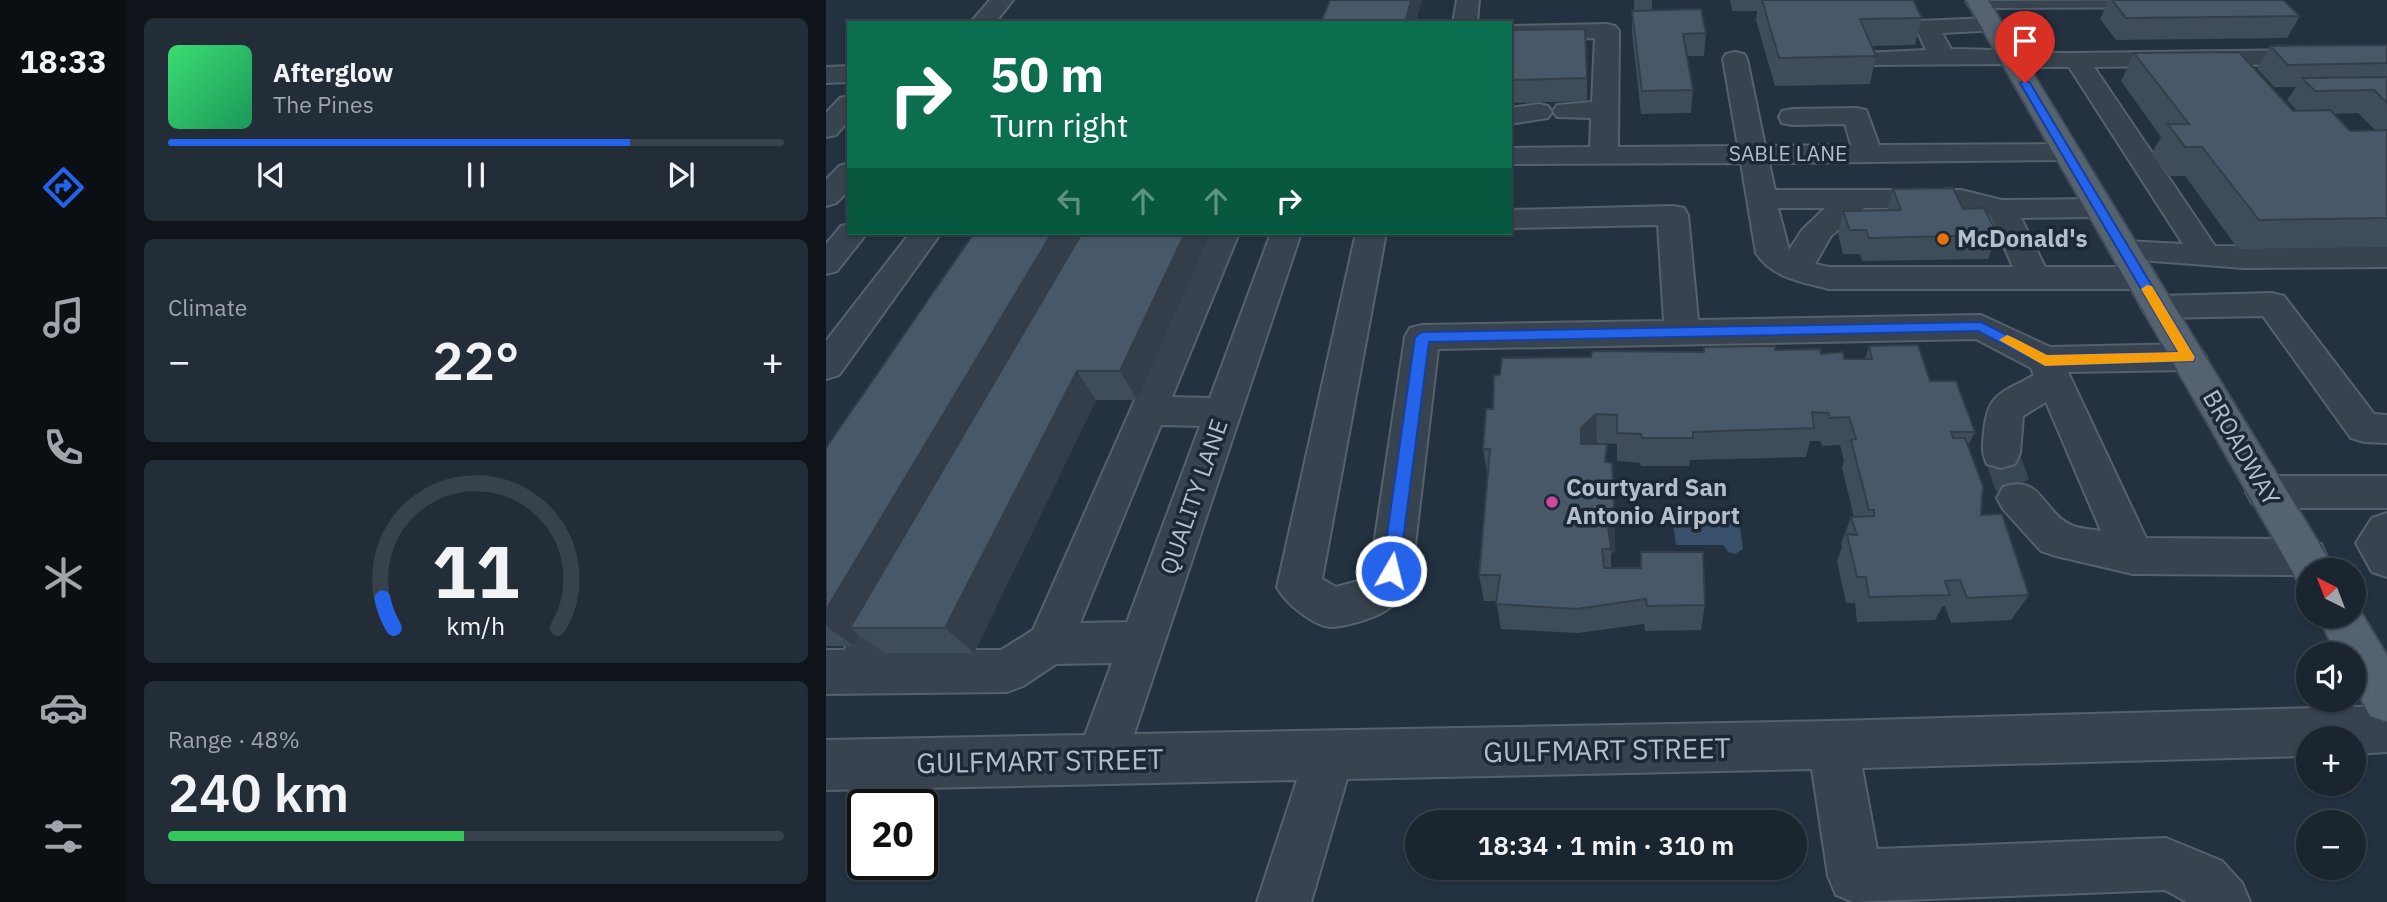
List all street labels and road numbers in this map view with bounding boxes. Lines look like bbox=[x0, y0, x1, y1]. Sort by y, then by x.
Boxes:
street label: SABLE LANE bbox=[1729, 139, 1847, 167]
street label: BROADWAY bbox=[2196, 384, 2288, 511]
street label: QUALITY LANE bbox=[1151, 415, 1235, 579]
street label: GULFMART STREET bbox=[1483, 729, 1731, 770]
street label: GULFMART STREET bbox=[916, 740, 1164, 781]

